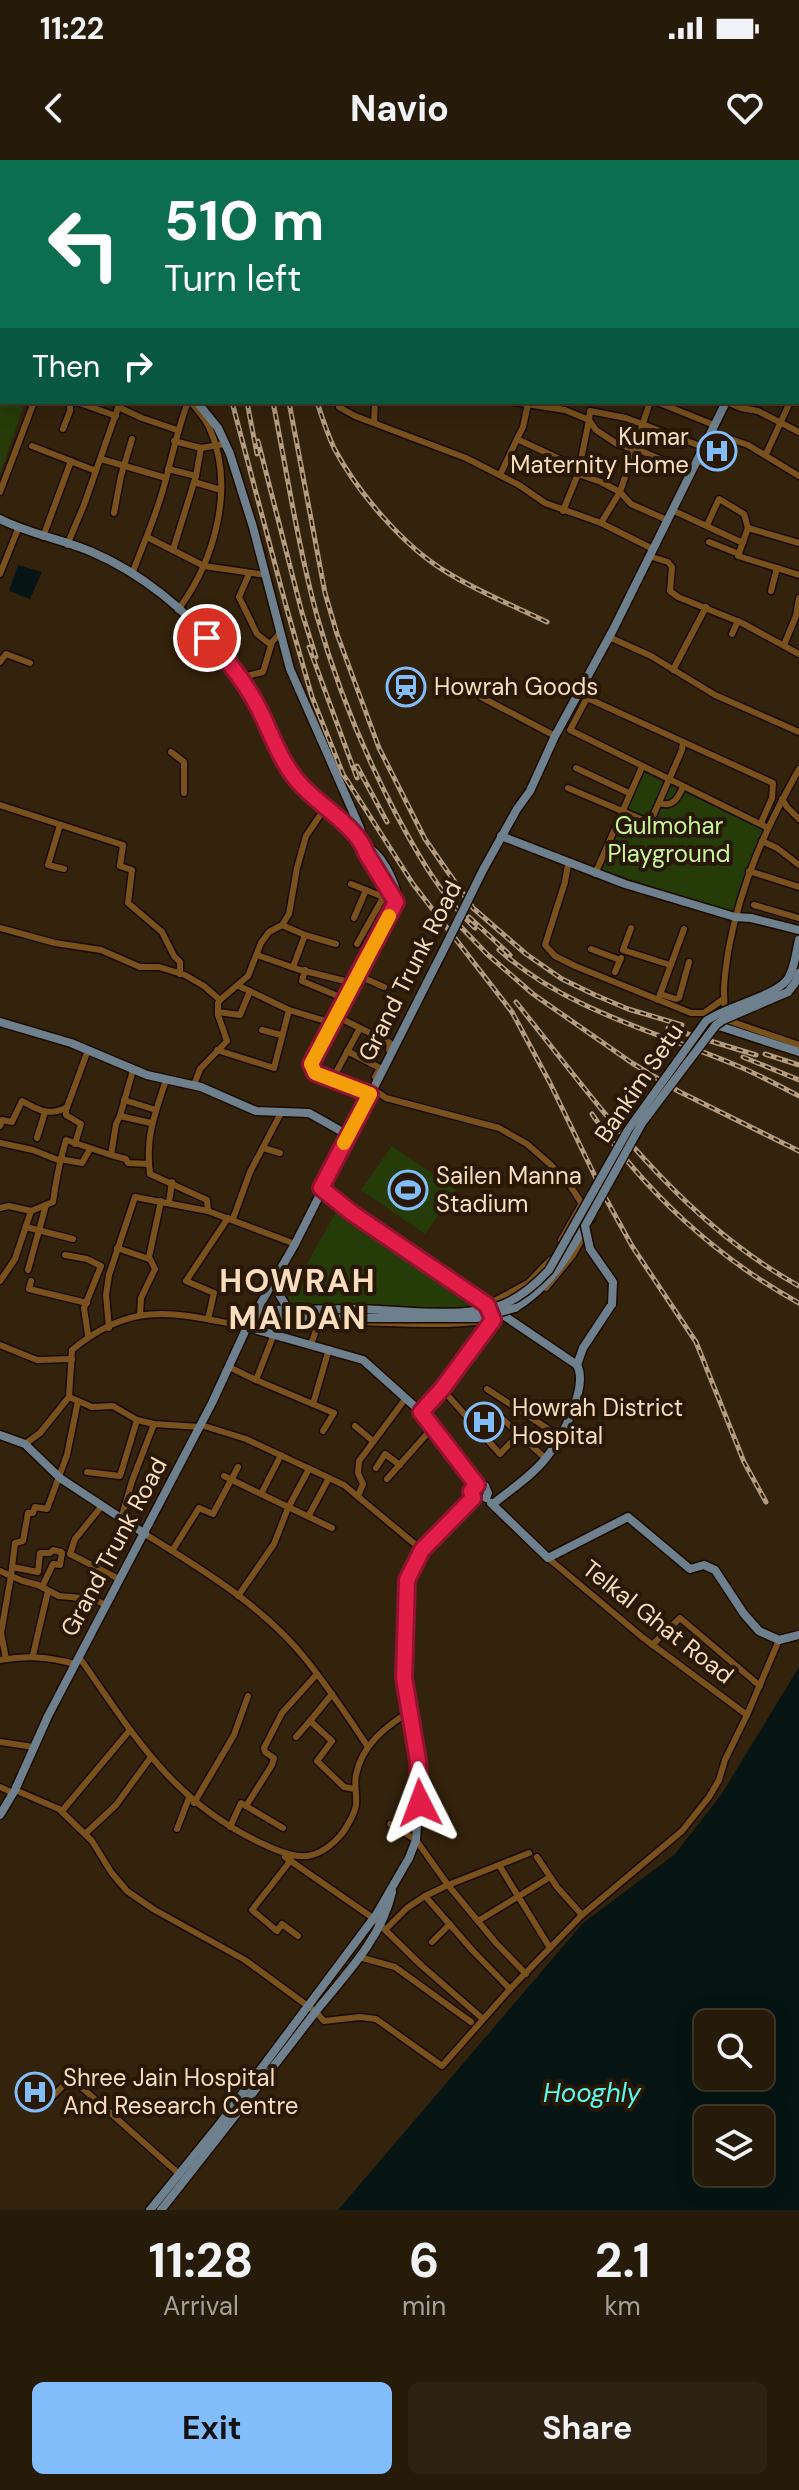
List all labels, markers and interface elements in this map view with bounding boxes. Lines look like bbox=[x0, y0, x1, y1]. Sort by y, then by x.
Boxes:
text: 11:22 bbox=[40, 9, 104, 48]
text: Navio bbox=[350, 85, 449, 132]
icon: back bbox=[32, 86, 76, 130]
icon: heart bbox=[723, 86, 767, 130]
text: 510 m bbox=[164, 184, 325, 257]
icon: left bbox=[32, 192, 136, 296]
text: Turn left bbox=[164, 255, 301, 302]
icon: right bbox=[116, 344, 160, 388]
text: Then bbox=[32, 347, 100, 386]
place label: Kumar Maternity Home bbox=[510, 421, 689, 480]
hospital icon: Kumar Maternity Home bbox=[696, 430, 738, 472]
pin bbox=[173, 604, 241, 672]
icon: arrive bbox=[185, 616, 229, 660]
station icon: Howrah Goods bbox=[385, 666, 427, 708]
place label: Howrah Goods bbox=[434, 671, 598, 702]
park label: Gulmohar Playground bbox=[607, 810, 731, 869]
street label: Grand Trunk Road bbox=[351, 875, 468, 1066]
street label: Bankim Setu bbox=[587, 1017, 690, 1148]
place label: Sailen Manna Stadium bbox=[436, 1160, 582, 1219]
sports icon: Sailen Manna Stadium bbox=[387, 1169, 429, 1211]
district label: HOWRAH MAIDAN bbox=[219, 1260, 377, 1339]
place label: Howrah District Hospital bbox=[512, 1392, 683, 1451]
hospital icon: Howrah District Hospital bbox=[463, 1401, 505, 1443]
street label: Grand Trunk Road bbox=[53, 1452, 174, 1642]
street label: Telkal Ghat Road bbox=[576, 1553, 740, 1690]
position arrow bbox=[378, 1761, 462, 1845]
map controls bbox=[694, 2010, 774, 2186]
button: search bbox=[694, 2010, 774, 2090]
place label: Shree Jain Hospital And Research Centre bbox=[63, 2062, 298, 2121]
hospital icon: Shree Jain Hospital And Research Centre bbox=[14, 2071, 56, 2113]
water label: Hooghly bbox=[543, 2076, 642, 2110]
button: layers bbox=[694, 2106, 774, 2186]
text: 11:28 bbox=[149, 2229, 253, 2292]
text: 6 bbox=[409, 2229, 439, 2292]
text: 2.1 bbox=[595, 2229, 650, 2292]
text: Arrival bbox=[163, 2289, 239, 2323]
text: min bbox=[402, 2289, 446, 2323]
text: km bbox=[604, 2289, 641, 2323]
button: Exit bbox=[32, 2382, 392, 2474]
button: Share bbox=[408, 2382, 767, 2474]

